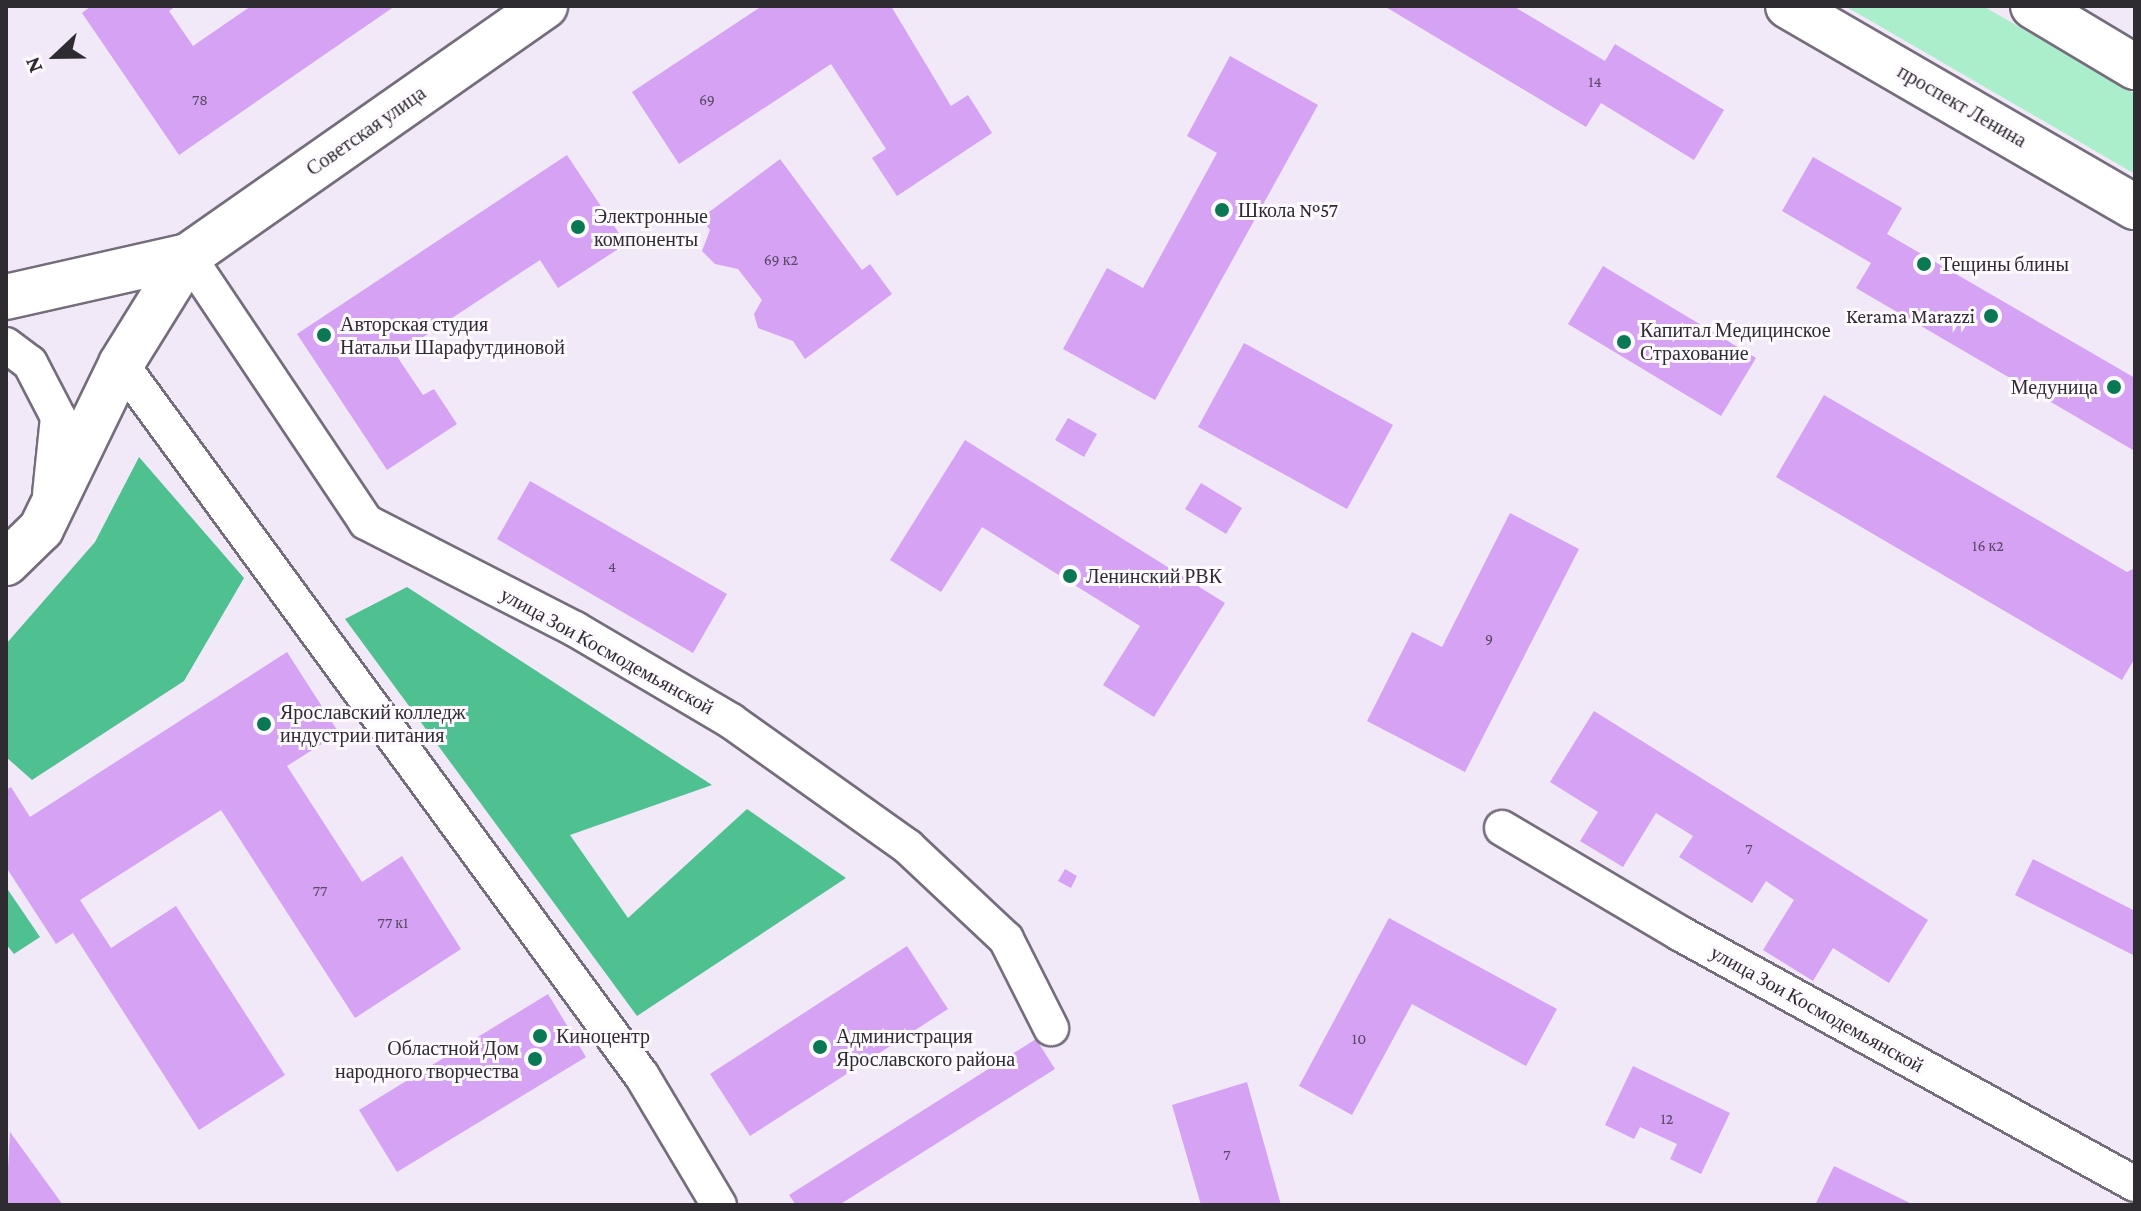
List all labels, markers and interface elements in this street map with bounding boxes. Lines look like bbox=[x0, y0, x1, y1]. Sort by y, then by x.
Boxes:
north arrow bbox=[16, 16, 96, 96]
text: N bbox=[19, 54, 48, 77]
street label: проспект Ленина bbox=[1893, 59, 2031, 153]
house number: 14 bbox=[1588, 72, 1602, 92]
street label: Советская улица bbox=[302, 81, 430, 181]
house number: 78 bbox=[192, 90, 208, 110]
house number: 69 bbox=[699, 90, 715, 110]
place label: Школа №57 bbox=[1238, 198, 1338, 222]
marker: Школа №57 bbox=[1213, 201, 1231, 219]
place label: Электронные компоненты bbox=[594, 204, 708, 251]
marker: Электронные компоненты bbox=[569, 218, 587, 236]
house number: 69 к2 bbox=[764, 250, 798, 270]
place label: Тещины блины bbox=[1940, 252, 2069, 276]
marker: Тещины блины bbox=[1915, 255, 1933, 273]
place label: Kerama Marazzi bbox=[1846, 304, 1975, 328]
marker: Kerama Marazzi bbox=[1982, 307, 2000, 325]
place label: Авторская студия Натальи Шарафутдиновой bbox=[340, 312, 565, 359]
place label: Капитал Медицинское Страхование bbox=[1640, 318, 1831, 365]
marker: Авторская студия Натальи Шарафутдиновой bbox=[315, 326, 333, 344]
marker: Капитал Медицинское Страхование bbox=[1615, 333, 1633, 351]
place label: Медуница bbox=[2011, 375, 2098, 399]
marker: Медуница bbox=[2105, 378, 2123, 396]
house number: 16 к2 bbox=[1972, 536, 2004, 556]
house number: 4 bbox=[608, 557, 616, 577]
place label: Ленинский РВК bbox=[1086, 564, 1222, 588]
marker: Ленинский РВК bbox=[1061, 567, 1079, 585]
street label: улица Зои Космодемьянской bbox=[496, 582, 718, 720]
house number: 9 bbox=[1485, 629, 1493, 649]
place label: Ярославский колледж индустрии питания bbox=[280, 700, 466, 747]
marker: Ярославский колледж индустрии питания bbox=[255, 715, 273, 733]
house number: 7 bbox=[1745, 839, 1753, 859]
house number: 77 bbox=[313, 881, 327, 901]
house number: 77 к1 bbox=[378, 913, 408, 933]
street label: улица Зои Космодемьянской bbox=[1706, 940, 1928, 1078]
place label: Киноцентр bbox=[556, 1024, 650, 1048]
place label: Администрация Ярославского района bbox=[836, 1024, 1015, 1071]
marker: Киноцентр bbox=[531, 1027, 549, 1045]
house number: 10 bbox=[1352, 1029, 1366, 1049]
place label: Областной Дом народного творчества bbox=[335, 1036, 519, 1083]
marker: Администрация Ярославского района bbox=[811, 1038, 829, 1056]
marker: Областной Дом народного творчества bbox=[526, 1050, 544, 1068]
house number: 12 bbox=[1661, 1109, 1673, 1129]
house number: 7 bbox=[1223, 1145, 1231, 1165]

